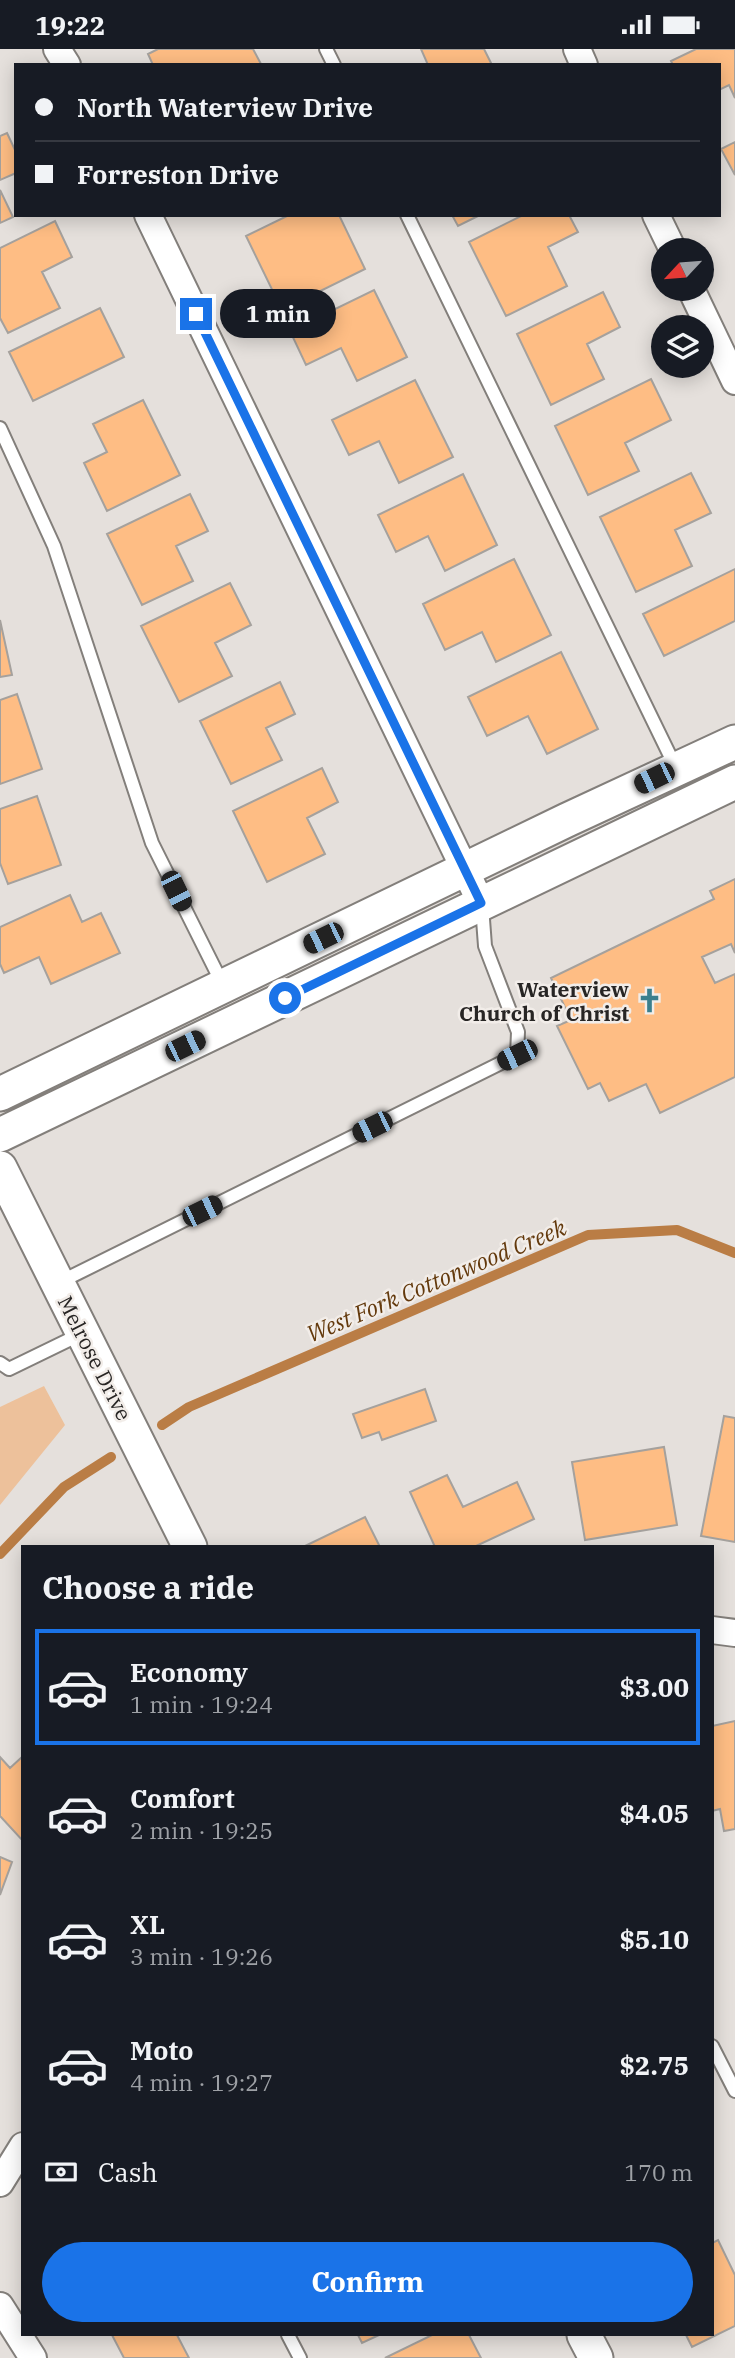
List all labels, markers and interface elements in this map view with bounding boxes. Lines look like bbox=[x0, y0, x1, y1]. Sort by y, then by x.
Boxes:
text: 19:22 bbox=[35, 8, 105, 42]
text: North Waterview Drive bbox=[77, 90, 373, 124]
text: Forreston Drive bbox=[77, 157, 279, 191]
north arrow bbox=[651, 238, 714, 301]
map controls bbox=[651, 238, 714, 378]
callout: 1 min bbox=[220, 289, 336, 339]
route end bbox=[180, 298, 212, 330]
text: 1 min bbox=[246, 298, 310, 328]
button: layers bbox=[651, 315, 714, 378]
car bbox=[631, 759, 678, 797]
car bbox=[158, 868, 195, 914]
car bbox=[300, 919, 347, 957]
place label: Waterview Church of Christ bbox=[459, 975, 629, 1027]
route start bbox=[269, 982, 301, 1014]
church icon: Waterview Church of Christ bbox=[635, 987, 663, 1015]
car bbox=[162, 1027, 209, 1065]
car bbox=[494, 1036, 541, 1074]
car bbox=[349, 1108, 396, 1146]
car bbox=[179, 1192, 226, 1230]
water label: West Fork Cottonwood Creek bbox=[302, 1211, 571, 1348]
street label: Melrose Drive bbox=[52, 1291, 138, 1425]
text: Choose a ride bbox=[42, 1566, 254, 1608]
text: Economy bbox=[130, 1655, 248, 1689]
icon: car bbox=[46, 1656, 109, 1719]
text: $3.00 bbox=[619, 1670, 689, 1704]
text: 1 min · 19:24 bbox=[130, 1689, 273, 1719]
text: Comfort bbox=[130, 1781, 235, 1815]
icon: car bbox=[46, 1782, 109, 1845]
text: $4.05 bbox=[619, 1796, 689, 1830]
text: 2 min · 19:25 bbox=[130, 1815, 273, 1845]
text: XL bbox=[130, 1907, 165, 1941]
icon: car bbox=[46, 1908, 109, 1971]
text: $5.10 bbox=[619, 1922, 689, 1956]
text: 3 min · 19:26 bbox=[130, 1941, 273, 1971]
text: Moto bbox=[130, 2033, 193, 2067]
icon: car bbox=[46, 2034, 109, 2097]
text: $2.75 bbox=[619, 2048, 689, 2082]
text: 4 min · 19:27 bbox=[130, 2067, 273, 2097]
icon: cash bbox=[42, 2153, 80, 2191]
text: Cash bbox=[98, 2155, 158, 2189]
text: 170 m bbox=[624, 2157, 693, 2187]
button: Confirm bbox=[42, 2242, 693, 2322]

